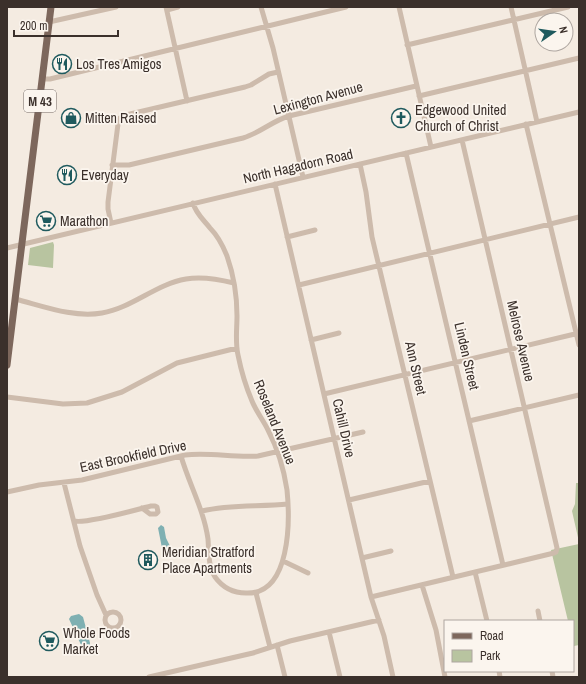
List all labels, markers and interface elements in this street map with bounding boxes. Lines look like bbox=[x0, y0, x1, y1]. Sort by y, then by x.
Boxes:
scale bar bbox=[14, 12, 118, 38]
north arrow bbox=[534, 12, 574, 52]
text: 200 m bbox=[20, 18, 47, 34]
text: N bbox=[556, 25, 571, 34]
restaurant icon: Los Tres Amigos bbox=[51, 53, 73, 75]
place label: Los Tres Amigos bbox=[76, 55, 162, 73]
street label: Lexington Avenue bbox=[271, 77, 365, 119]
road number: M 43 bbox=[24, 90, 56, 112]
place label: Edgewood United Church of Christ bbox=[415, 101, 506, 135]
shop icon: Mitten Raised bbox=[60, 107, 82, 129]
church icon: Edgewood United Church of Christ bbox=[390, 107, 412, 129]
place label: Mitten Raised bbox=[85, 109, 156, 127]
street label: North Hagadorn Road bbox=[241, 145, 355, 187]
restaurant icon: Everyday bbox=[56, 164, 78, 186]
place label: Everyday bbox=[81, 166, 129, 184]
supermarket icon: Marathon bbox=[35, 210, 57, 232]
place label: Marathon bbox=[60, 212, 109, 230]
street label: Melrose Avenue bbox=[503, 299, 539, 383]
street label: Linden Street bbox=[450, 320, 484, 392]
street label: Ann Street bbox=[401, 339, 431, 396]
street label: Roseland Avenue bbox=[250, 377, 300, 467]
street label: Cahill Drive bbox=[328, 397, 360, 459]
street label: East Brookfield Drive bbox=[78, 436, 188, 476]
place label: Meridian Stratford Place Apartments bbox=[162, 543, 255, 577]
building icon: Meridian Stratford Place Apartments bbox=[137, 549, 159, 571]
legend bbox=[444, 620, 574, 672]
place label: Whole Foods Market bbox=[63, 624, 130, 658]
text: Road bbox=[480, 628, 504, 644]
supermarket icon: Whole Foods Market bbox=[38, 630, 60, 652]
text: Park bbox=[480, 648, 500, 664]

